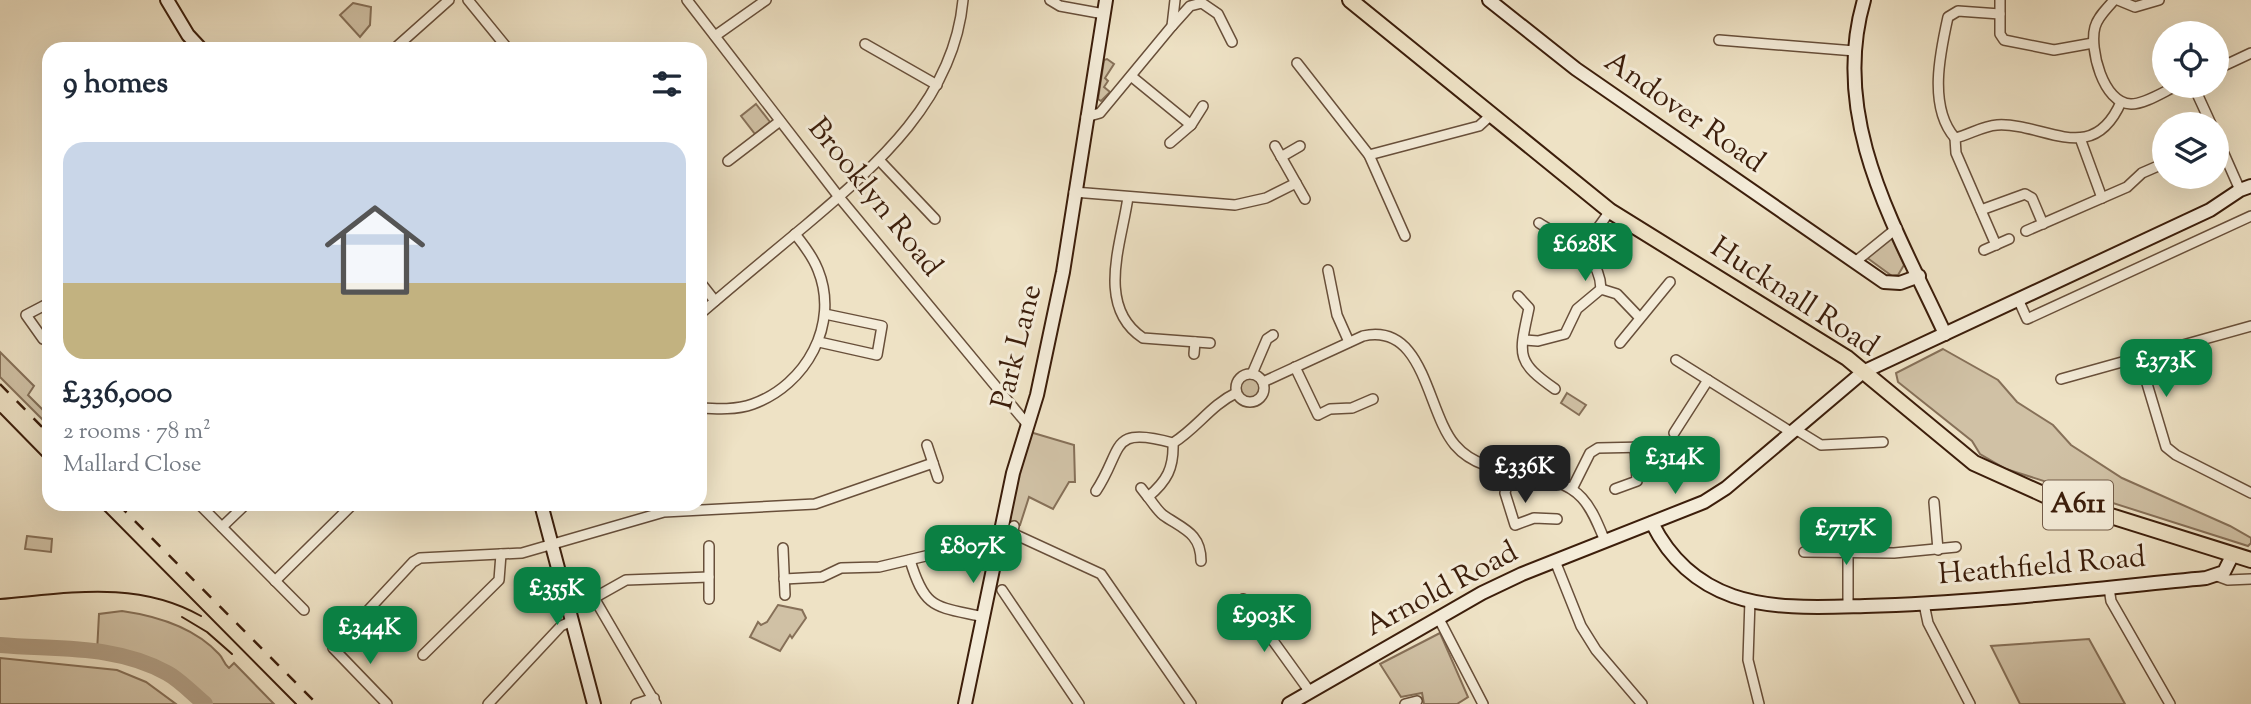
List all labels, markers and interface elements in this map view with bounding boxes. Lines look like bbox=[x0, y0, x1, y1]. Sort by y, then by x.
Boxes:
map controls bbox=[2152, 21, 2229, 189]
button: locate bbox=[2152, 21, 2229, 98]
street label: Andover Road bbox=[1595, 42, 1773, 185]
text: 9 homes bbox=[63, 63, 168, 106]
icon: filters bbox=[648, 65, 686, 103]
street label: Brooklyn Road bbox=[796, 109, 952, 287]
button: layers bbox=[2152, 112, 2229, 189]
icon: home bbox=[312, 187, 438, 313]
pin: £628K bbox=[1536, 224, 1634, 283]
street label: Hucknall Road bbox=[1701, 227, 1887, 369]
text: £628K bbox=[1554, 229, 1616, 262]
street label: Park Lane bbox=[982, 280, 1054, 414]
pin: £373K bbox=[2117, 340, 2215, 399]
text: £373K bbox=[2136, 345, 2196, 378]
text: £336,000 bbox=[63, 373, 172, 416]
text: 2 rooms · 78 m² bbox=[63, 416, 211, 449]
pin: £314K bbox=[1626, 436, 1724, 496]
text: £314K bbox=[1646, 442, 1704, 475]
pin: £336K bbox=[1476, 446, 1574, 505]
text: Mallard Close bbox=[63, 449, 201, 482]
text: £336K bbox=[1495, 451, 1555, 484]
road number: A611 bbox=[2043, 480, 2113, 530]
pin: £717K bbox=[1797, 508, 1895, 567]
text: £717K bbox=[1816, 513, 1876, 546]
pin: £807K bbox=[924, 526, 1022, 585]
text: £807K bbox=[941, 531, 1005, 564]
street label: Arnold Road bbox=[1358, 532, 1526, 648]
street label: Heathfield Road bbox=[1936, 537, 2148, 597]
pin: £355K bbox=[508, 568, 606, 627]
text: £355K bbox=[530, 573, 584, 606]
pin: £903K bbox=[1215, 594, 1313, 654]
text: £903K bbox=[1233, 600, 1295, 633]
pin: £344K bbox=[321, 606, 419, 666]
text: £344K bbox=[339, 612, 401, 645]

